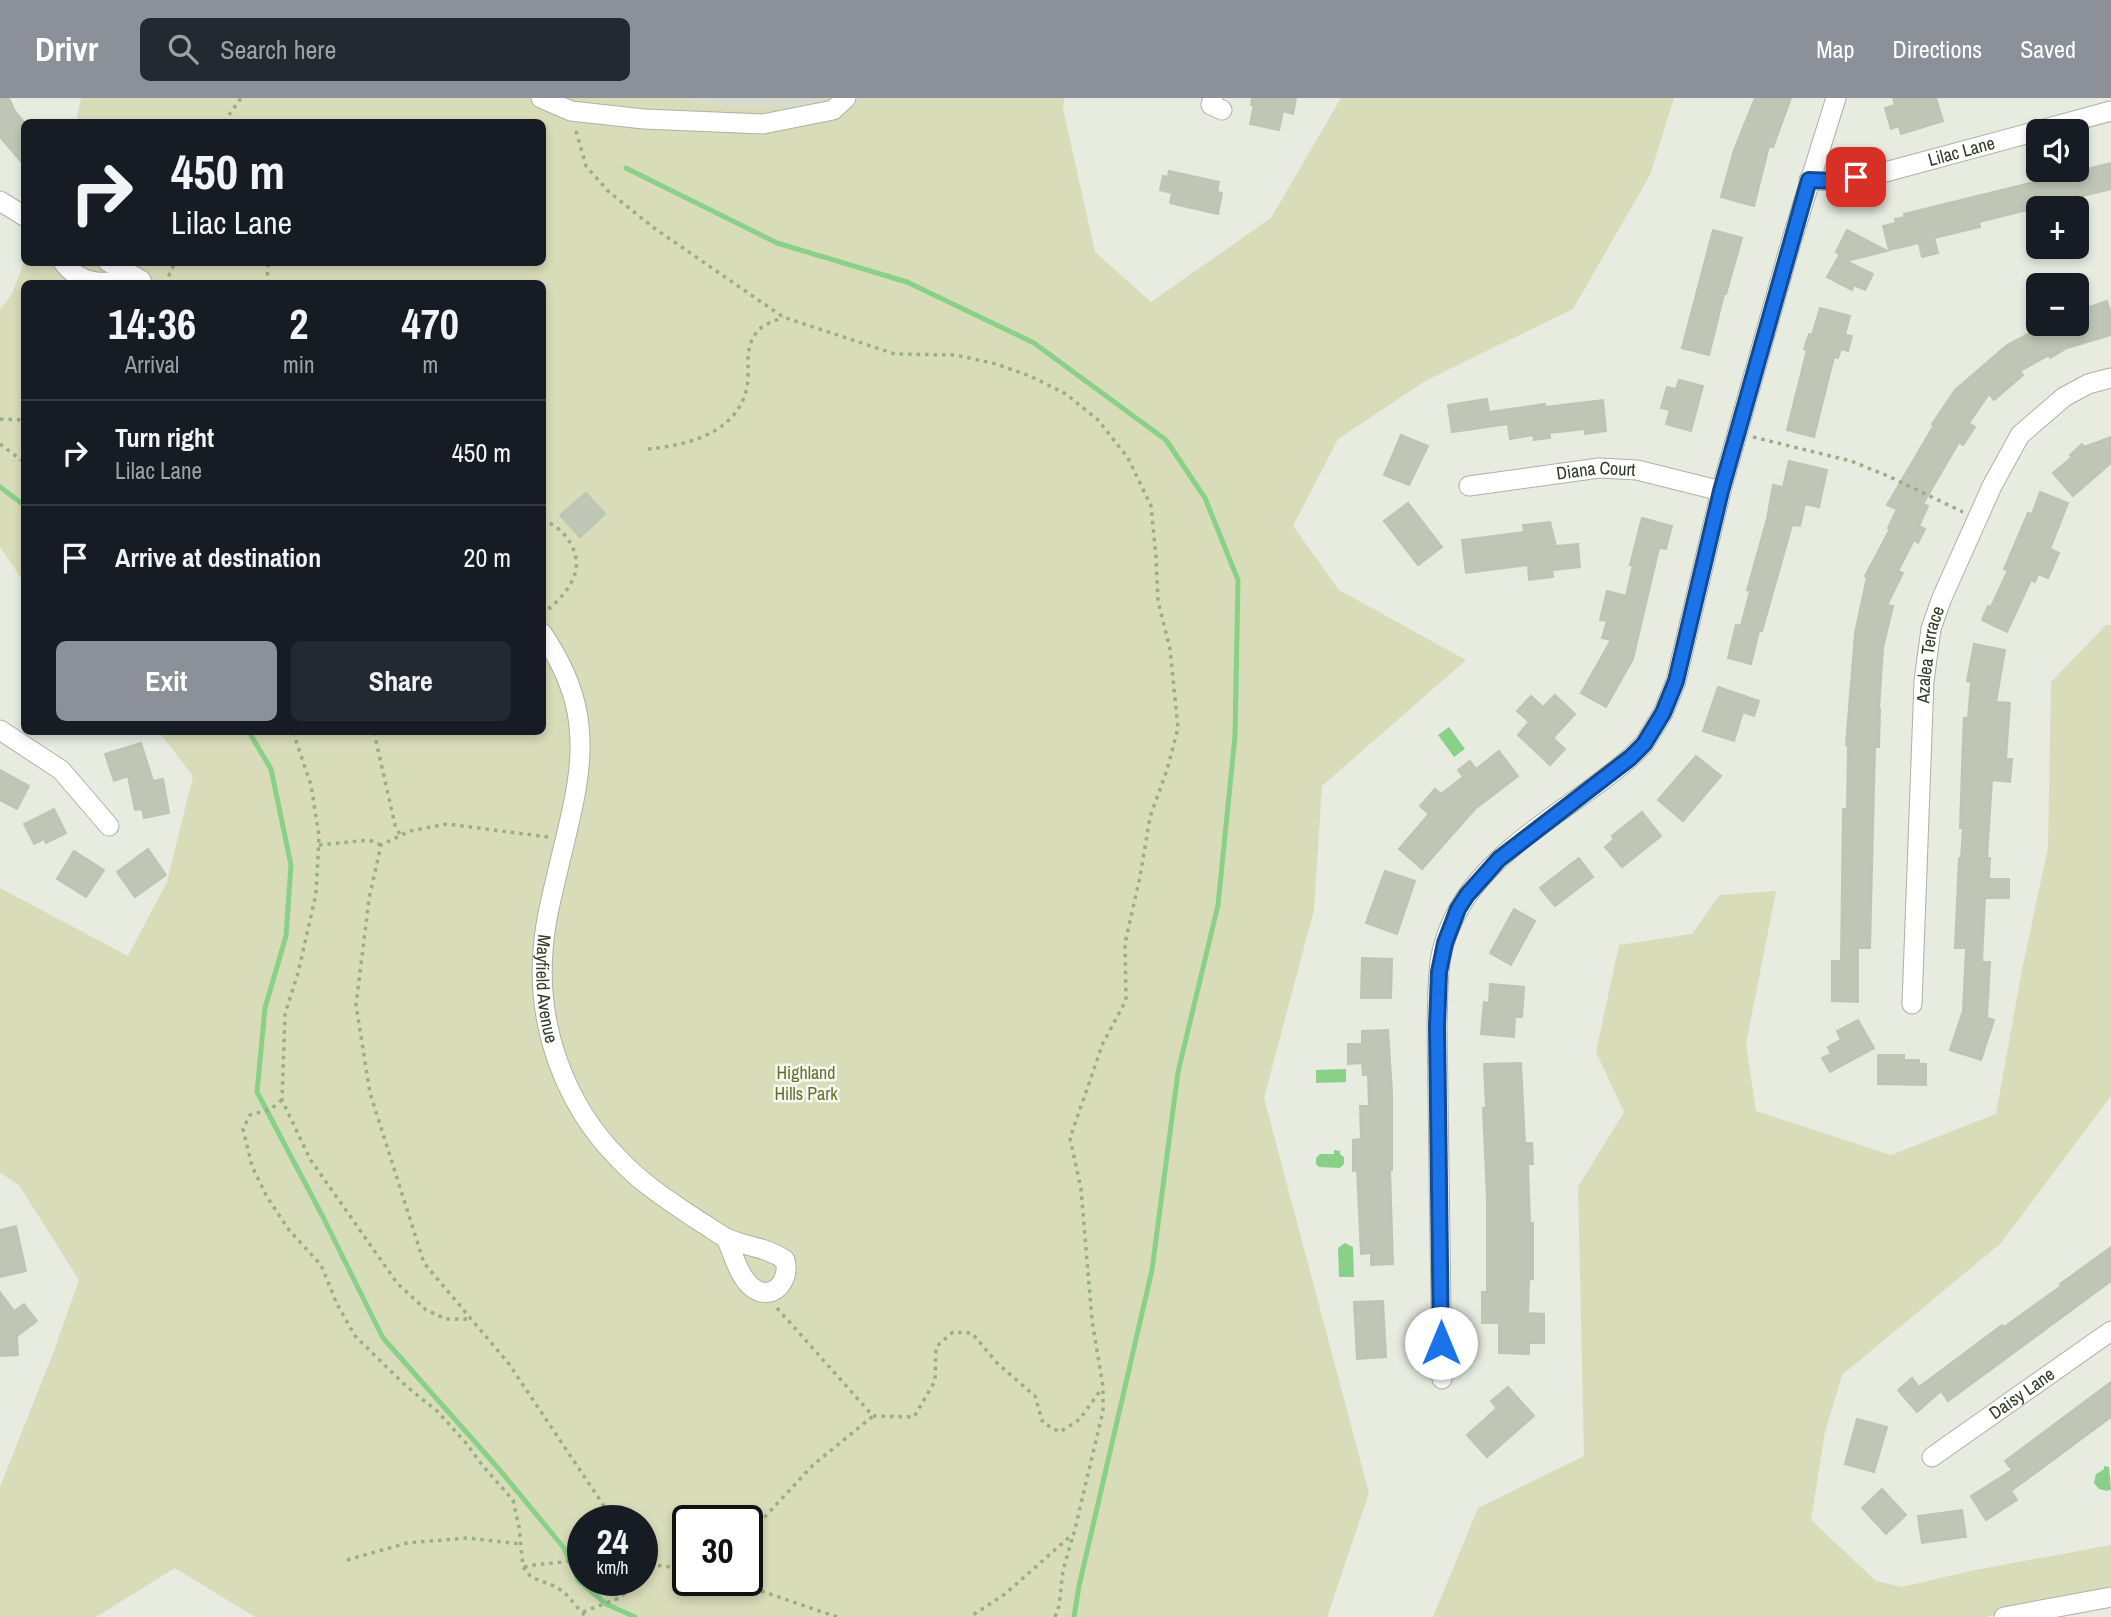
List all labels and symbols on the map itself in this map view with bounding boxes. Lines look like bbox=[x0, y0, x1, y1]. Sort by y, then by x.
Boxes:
street label: Lilac Lane bbox=[1925, 130, 1997, 172]
pin bbox=[1826, 147, 1886, 207]
street label: Diana Court bbox=[1555, 455, 1636, 486]
street label: Azalea Terrace bbox=[1910, 603, 1950, 705]
street label: Mayfield Avenue bbox=[530, 933, 564, 1046]
park label: Highland Hills Park bbox=[774, 1060, 838, 1106]
position arrow bbox=[1404, 1306, 1478, 1380]
street label: Daisy Lane bbox=[1984, 1362, 2059, 1425]
speed limit sign: 30 bbox=[672, 1505, 763, 1596]

